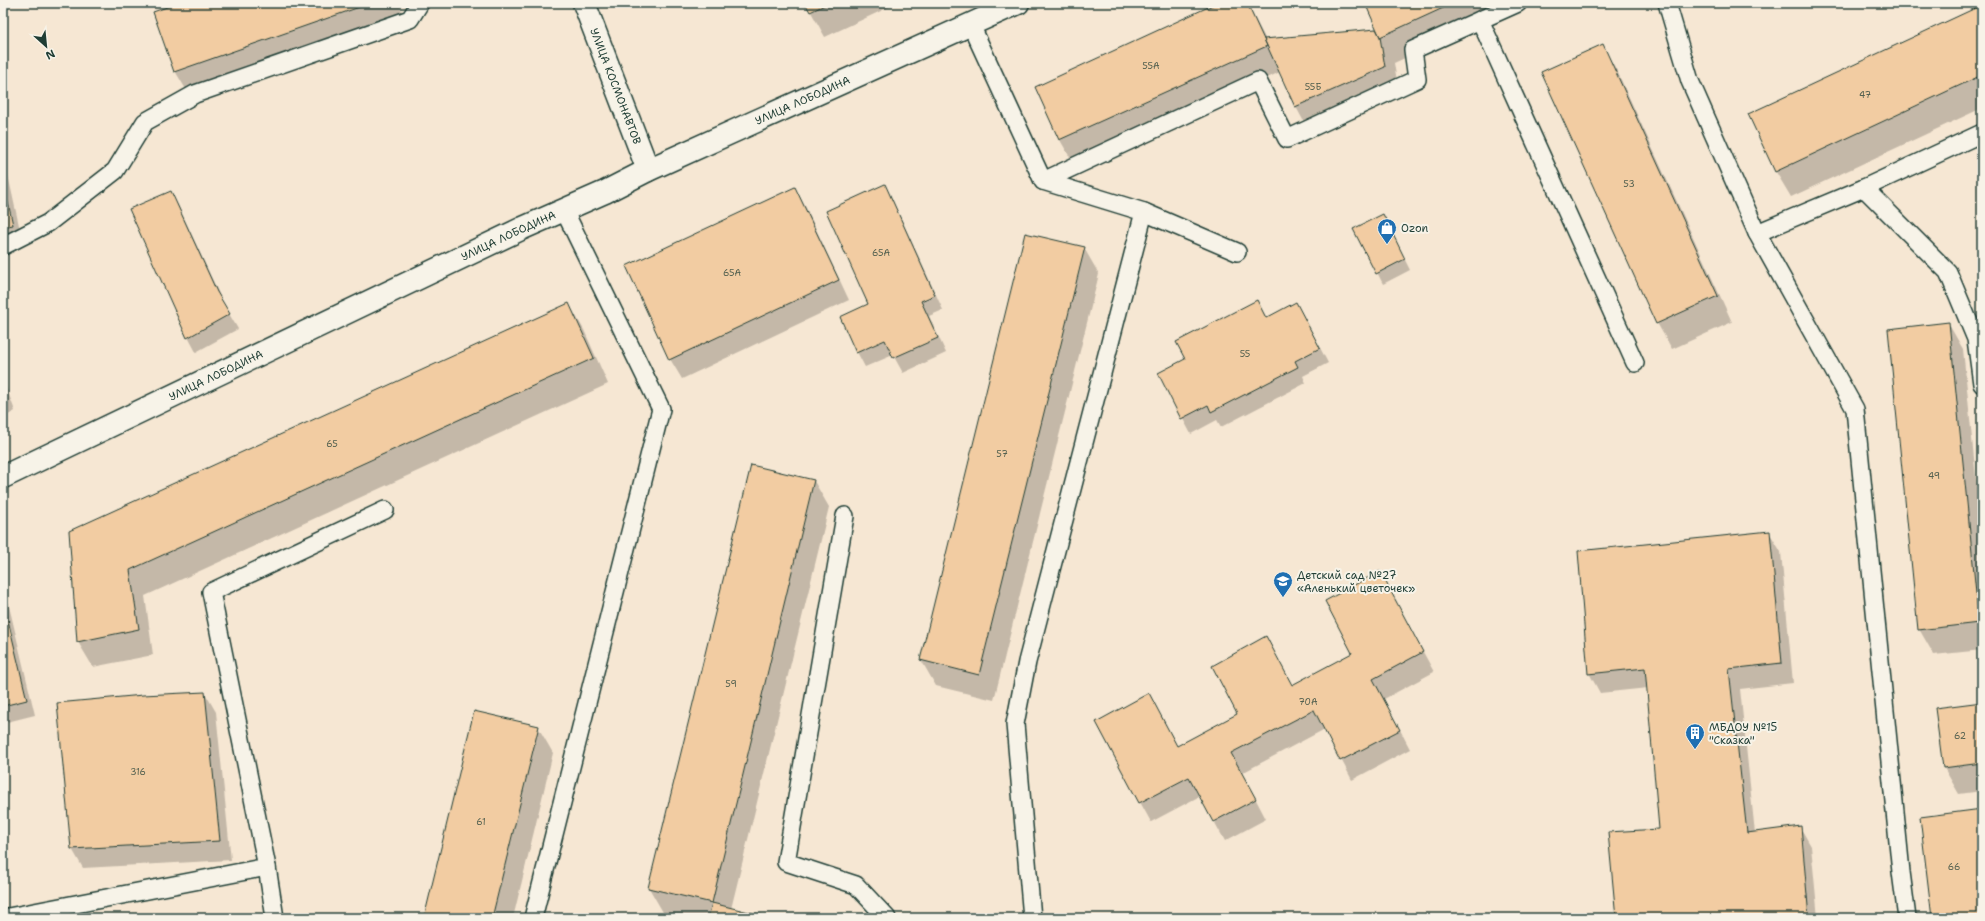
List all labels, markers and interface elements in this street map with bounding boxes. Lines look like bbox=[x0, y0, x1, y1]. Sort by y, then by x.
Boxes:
north arrow bbox=[26, 26, 66, 66]
street label: УЛИЦА КОСМОНАВТОВ bbox=[586, 26, 645, 147]
text: N bbox=[43, 46, 58, 63]
house number: 55А bbox=[1142, 60, 1160, 72]
street label: УЛИЦА ЛОБОДИНА bbox=[753, 73, 853, 129]
house number: 55Б bbox=[1305, 81, 1321, 93]
house number: 47 bbox=[1859, 89, 1871, 101]
house number: 53 bbox=[1623, 178, 1635, 190]
street label: УЛИЦА ЛОБОДИНА bbox=[459, 208, 558, 265]
shop icon: Ozon bbox=[1376, 217, 1398, 245]
place label: Ozon bbox=[1401, 221, 1429, 236]
house number: 65А bbox=[872, 247, 890, 259]
house number: 65А bbox=[723, 267, 741, 279]
street label: УЛИЦА ЛОБОДИНА bbox=[166, 347, 266, 404]
house number: 55 bbox=[1240, 348, 1250, 360]
house number: 65 bbox=[326, 438, 338, 450]
house number: 57 bbox=[996, 448, 1008, 460]
house number: 49 bbox=[1928, 470, 1940, 482]
place label: Детский сад №27 «Аленький цветочек» bbox=[1297, 568, 1415, 596]
school or university icon: Детский сад №27 «Аленький цветочек» bbox=[1272, 570, 1294, 598]
house number: 59 bbox=[725, 678, 737, 690]
house number: 70А bbox=[1299, 696, 1318, 708]
place label: МБДОУ №15 "Сказка" bbox=[1709, 720, 1778, 748]
building icon: МБДОУ №15 "Сказка" bbox=[1684, 722, 1706, 750]
house number: 62 bbox=[1954, 730, 1966, 742]
house number: 316 bbox=[130, 766, 146, 778]
house number: 61 bbox=[476, 816, 486, 828]
house number: 66 bbox=[1948, 861, 1960, 873]

